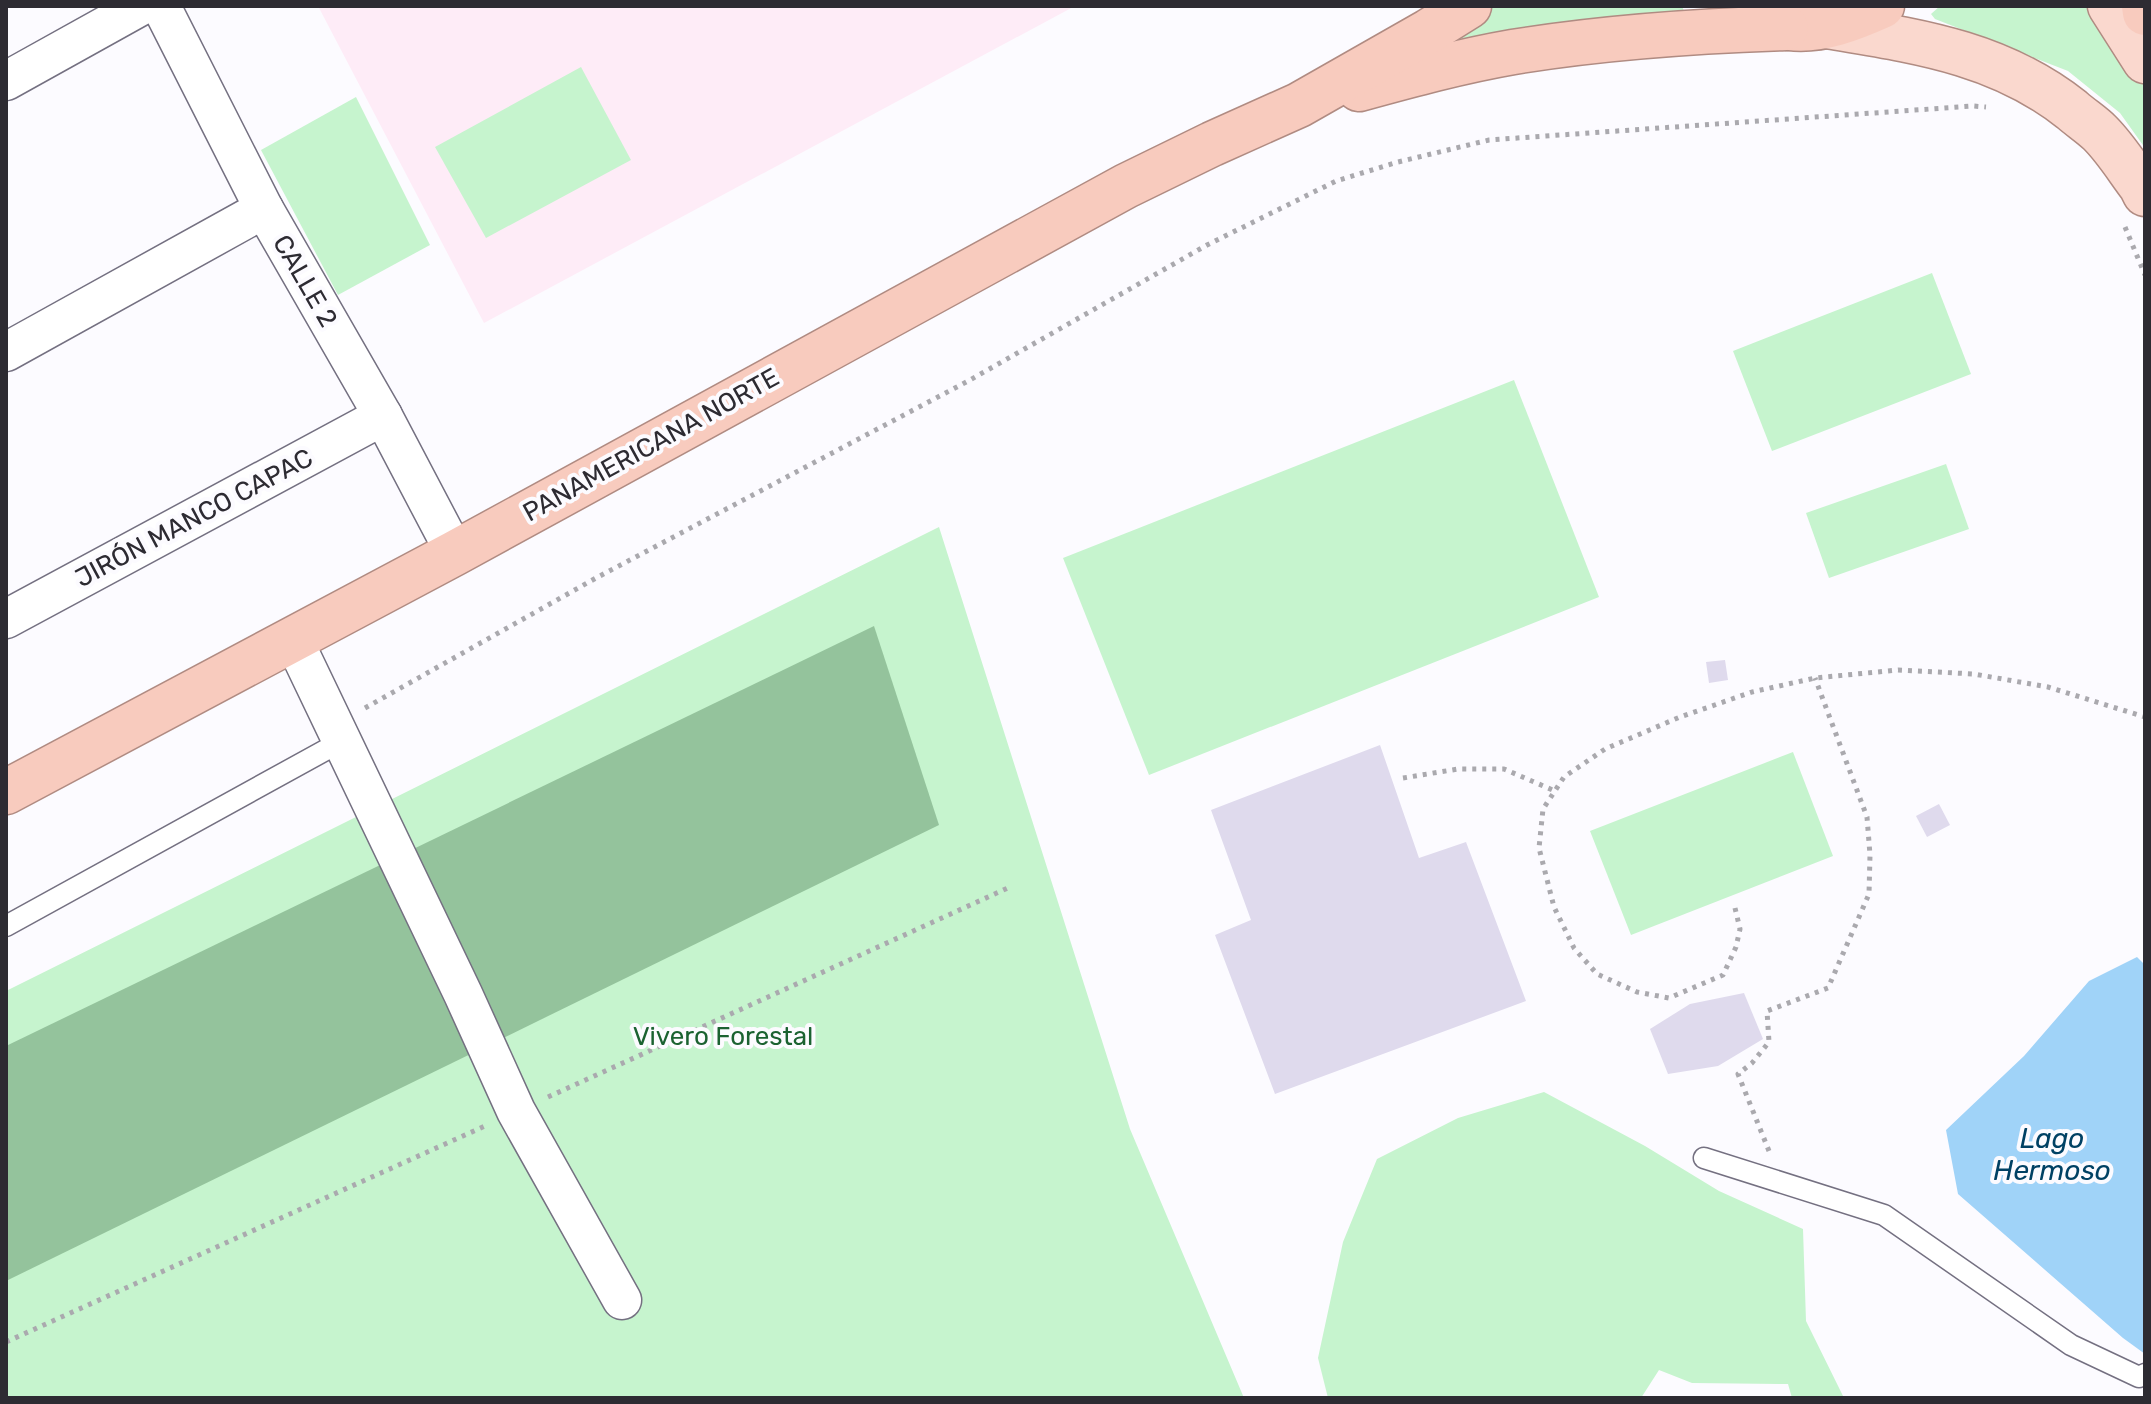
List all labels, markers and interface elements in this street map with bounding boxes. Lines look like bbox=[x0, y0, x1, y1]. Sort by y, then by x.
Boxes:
street label: CALLE 2 bbox=[266, 229, 344, 333]
street label: PANAMERICANA NORTE bbox=[517, 362, 785, 528]
street label: JIRÓN MANCO CAPAC bbox=[70, 442, 318, 594]
park label: Vivero Forestal bbox=[633, 1021, 813, 1052]
water label: Lago Hermoso bbox=[1993, 1122, 2111, 1187]

